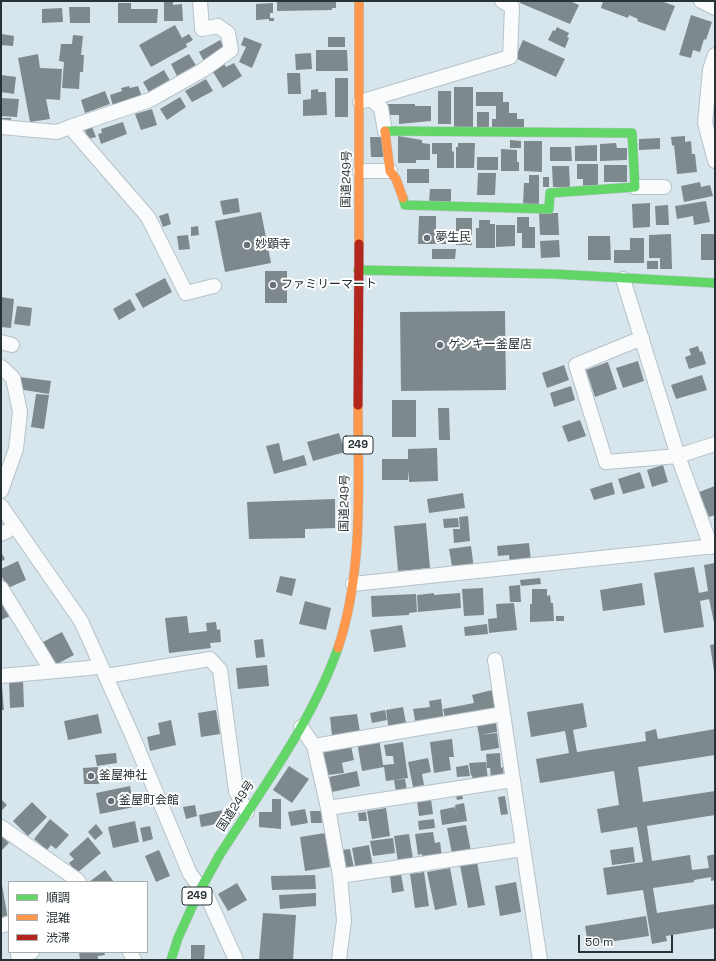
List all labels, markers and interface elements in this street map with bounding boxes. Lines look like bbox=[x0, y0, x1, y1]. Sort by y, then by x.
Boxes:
street label: 国道249号 bbox=[339, 150, 355, 208]
place label: 夢生民 bbox=[435, 231, 471, 245]
marker: 夢生民 bbox=[422, 233, 432, 243]
place label: 妙顕寺 bbox=[255, 238, 291, 252]
marker: 妙顕寺 bbox=[242, 240, 252, 250]
place label: ファミリーマート bbox=[281, 278, 377, 292]
marker: ファミリーマート bbox=[268, 280, 278, 290]
place label: ゲンキー釜屋店 bbox=[448, 338, 532, 352]
marker: ゲンキー釜屋店 bbox=[435, 340, 445, 350]
road number: 249 bbox=[343, 436, 373, 454]
street label: 国道249号 bbox=[337, 474, 353, 532]
place label: 釜屋神社 bbox=[99, 769, 147, 783]
marker: 釜屋神社 bbox=[86, 771, 96, 781]
street label: 国道249号 bbox=[214, 778, 258, 834]
place label: 釜屋町会館 bbox=[119, 794, 179, 808]
marker: 釜屋町会館 bbox=[106, 796, 116, 806]
legend bbox=[8, 881, 148, 953]
road number: 249 bbox=[182, 887, 212, 905]
text: 順調 bbox=[46, 890, 70, 906]
text: 混雑 bbox=[46, 910, 70, 926]
scale bar bbox=[580, 927, 675, 953]
text: 渋滞 bbox=[46, 930, 70, 946]
text: 50 m bbox=[585, 934, 613, 950]

